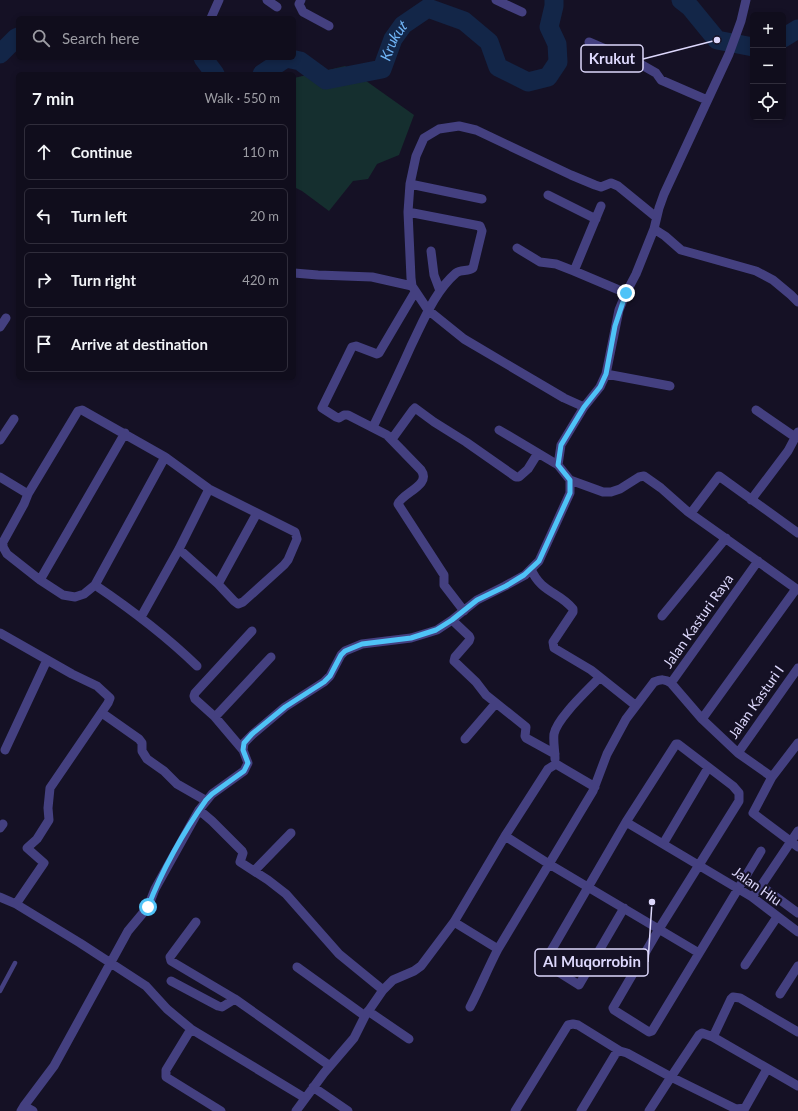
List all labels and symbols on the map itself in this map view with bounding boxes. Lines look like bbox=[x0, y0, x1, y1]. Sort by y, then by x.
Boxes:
water label: Krukut bbox=[376, 15, 410, 63]
callout: Krukut bbox=[581, 45, 643, 72]
text: Krukut bbox=[589, 49, 636, 67]
route end bbox=[617, 284, 635, 302]
street label: Jalan Kasturi Raya bbox=[659, 570, 736, 671]
street label: Jalan Kasturi I bbox=[724, 662, 787, 742]
street label: Jalan Hiu bbox=[729, 863, 785, 909]
route start bbox=[139, 898, 157, 916]
callout: Al Muqorrobin bbox=[535, 949, 648, 976]
text: Al Muqorrobin bbox=[542, 952, 641, 970]

